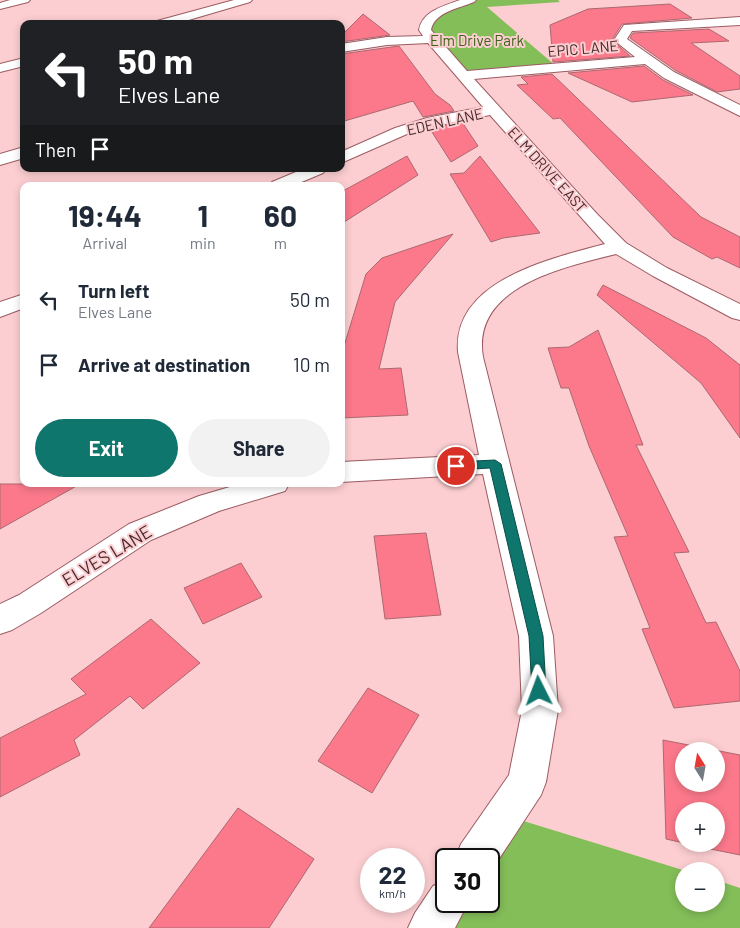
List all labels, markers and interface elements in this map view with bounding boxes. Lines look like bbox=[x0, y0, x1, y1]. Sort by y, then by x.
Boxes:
park label: Elm Drive Park bbox=[430, 31, 524, 49]
street label: EPIC LANE bbox=[547, 36, 619, 60]
text: 50 m bbox=[118, 39, 193, 81]
icon: left bbox=[35, 40, 100, 105]
text: Elves Lane bbox=[118, 81, 220, 107]
street label: EDEN LANE bbox=[405, 104, 485, 139]
street label: ELM DRIVE EAST bbox=[505, 123, 591, 216]
icon: arrive bbox=[86, 135, 114, 163]
text: Then bbox=[35, 138, 76, 161]
text: 19:44 bbox=[68, 197, 142, 233]
text: 1 bbox=[197, 197, 208, 233]
text: 60 bbox=[264, 197, 297, 233]
text: Arrival bbox=[83, 233, 127, 252]
text: min bbox=[190, 233, 216, 252]
text: m bbox=[274, 233, 287, 252]
text: Turn left bbox=[78, 279, 149, 302]
icon: left bbox=[35, 286, 63, 314]
text: 50 m bbox=[290, 288, 330, 311]
text: Elves Lane bbox=[78, 302, 152, 321]
icon: arrive bbox=[35, 351, 63, 379]
text: Arrive at destination bbox=[78, 353, 250, 376]
text: 10 m bbox=[293, 353, 330, 376]
button: Exit bbox=[35, 419, 178, 477]
button: Share bbox=[188, 419, 330, 477]
pin bbox=[435, 445, 477, 487]
icon: arrive bbox=[442, 452, 470, 480]
street label: ELVES LANE bbox=[58, 520, 155, 590]
position arrow bbox=[512, 664, 564, 716]
north arrow bbox=[675, 742, 725, 792]
map controls bbox=[675, 742, 725, 912]
button: + bbox=[675, 802, 725, 852]
speed limit sign: 30 bbox=[435, 848, 500, 913]
text: 22 bbox=[378, 859, 407, 889]
button: − bbox=[675, 862, 725, 912]
text: km/h bbox=[379, 886, 406, 900]

